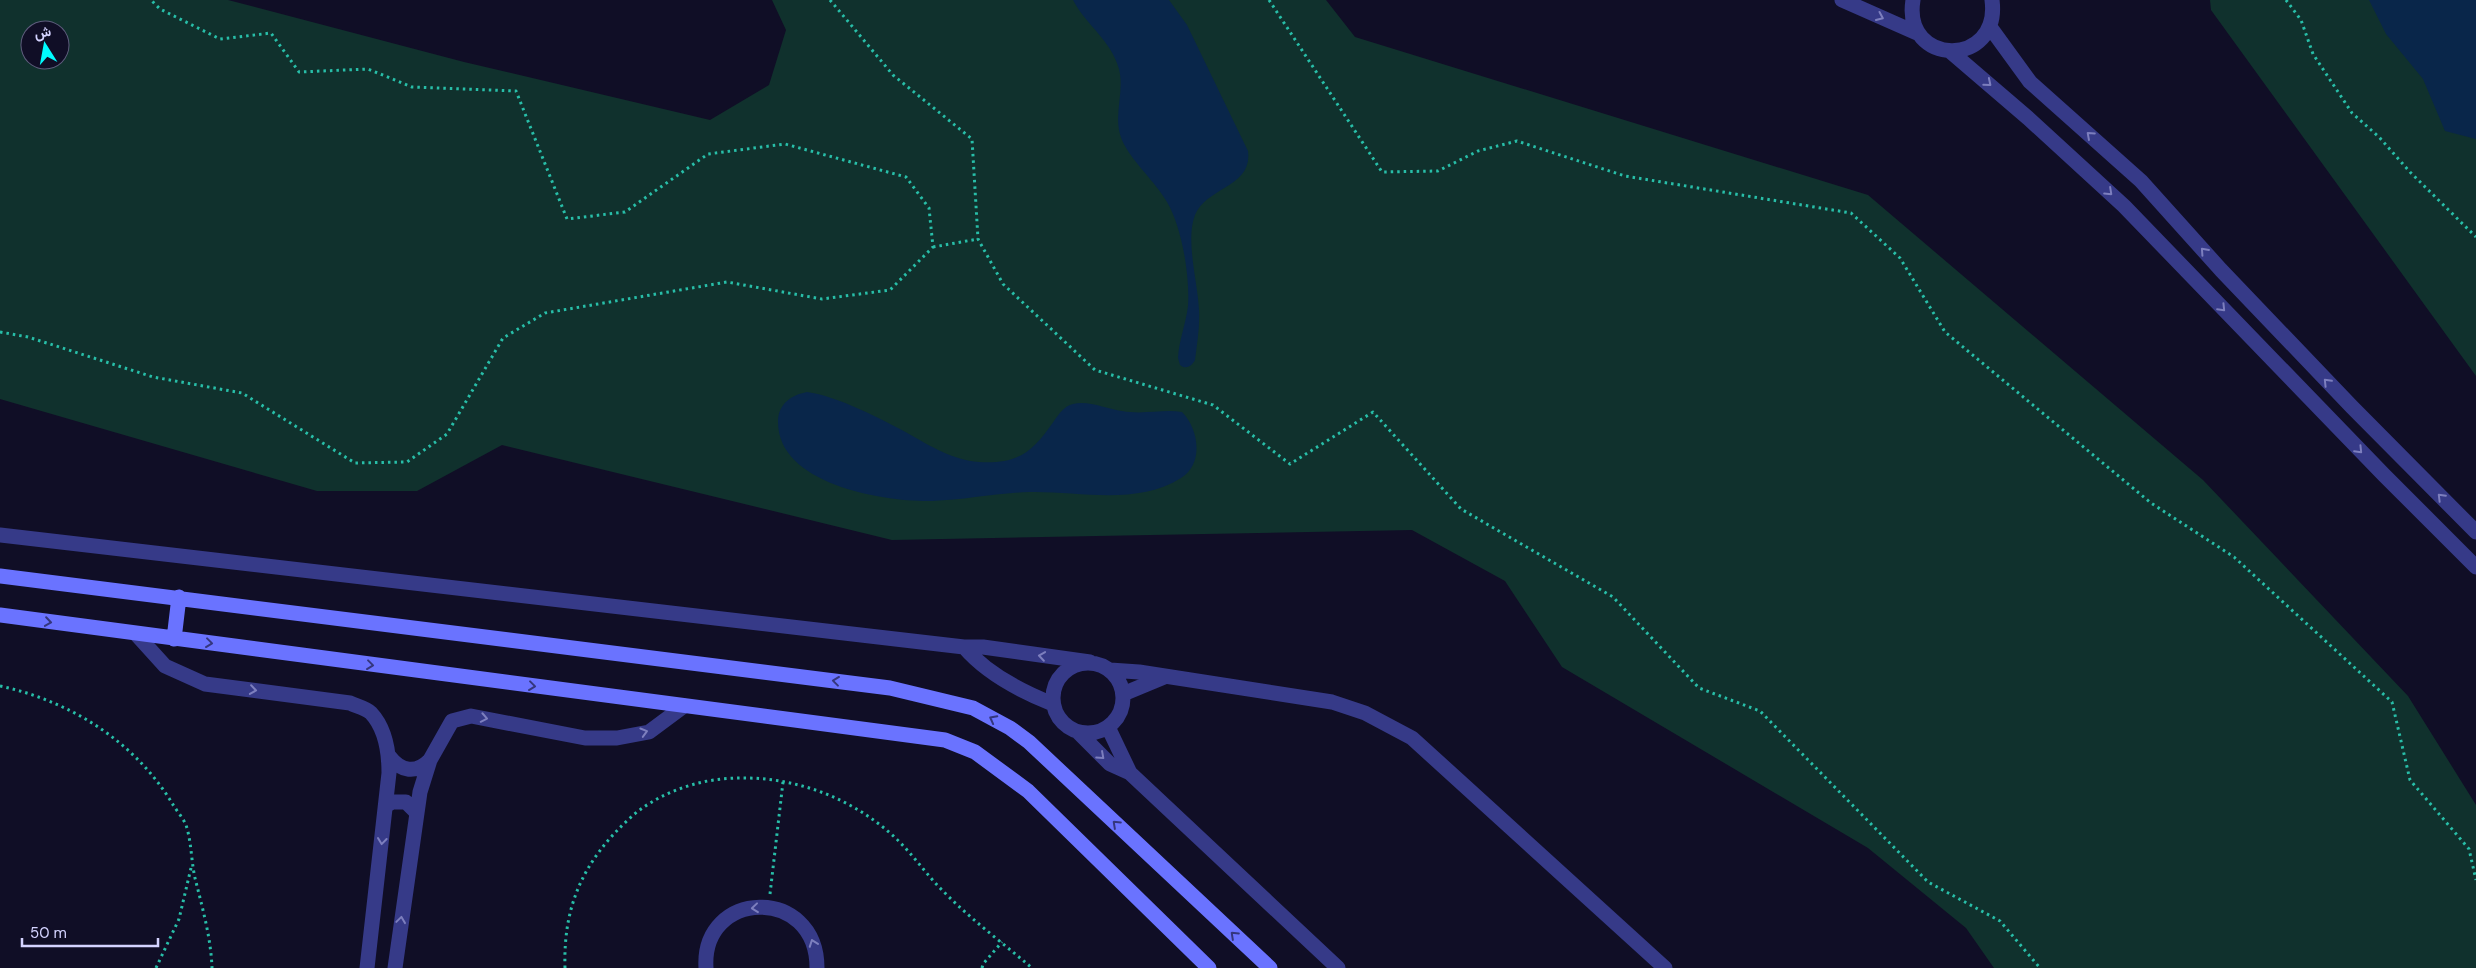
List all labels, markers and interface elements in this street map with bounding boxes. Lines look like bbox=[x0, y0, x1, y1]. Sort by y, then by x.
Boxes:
one-way arrow bbox=[1875, 11, 1884, 22]
north arrow bbox=[20, 20, 70, 70]
text: ش bbox=[33, 22, 53, 43]
one-way arrow bbox=[1982, 78, 1991, 87]
one-way arrow bbox=[2086, 132, 2095, 141]
one-way arrow bbox=[2103, 186, 2112, 195]
one-way arrow bbox=[2201, 248, 2210, 257]
one-way arrow bbox=[2216, 302, 2225, 311]
one-way arrow bbox=[2324, 378, 2333, 387]
one-way arrow bbox=[2354, 444, 2363, 453]
one-way arrow bbox=[2438, 494, 2447, 503]
one-way arrow bbox=[45, 616, 53, 627]
one-way arrow bbox=[205, 638, 214, 648]
one-way arrow bbox=[1038, 651, 1046, 662]
one-way arrow bbox=[366, 659, 375, 669]
one-way arrow bbox=[831, 676, 839, 687]
one-way arrow bbox=[528, 680, 536, 691]
one-way arrow bbox=[250, 684, 258, 695]
one-way arrow bbox=[480, 713, 489, 723]
one-way arrow bbox=[989, 715, 998, 725]
one-way arrow bbox=[640, 727, 648, 738]
one-way arrow bbox=[1096, 750, 1105, 759]
one-way arrow bbox=[1113, 821, 1122, 830]
one-way arrow bbox=[378, 837, 388, 846]
one-way arrow bbox=[751, 902, 759, 913]
one-way arrow bbox=[395, 915, 406, 923]
scale bar bbox=[22, 916, 159, 948]
text: 50 m bbox=[30, 923, 67, 943]
one-way arrow bbox=[1231, 932, 1240, 941]
one-way arrow bbox=[809, 939, 819, 948]

